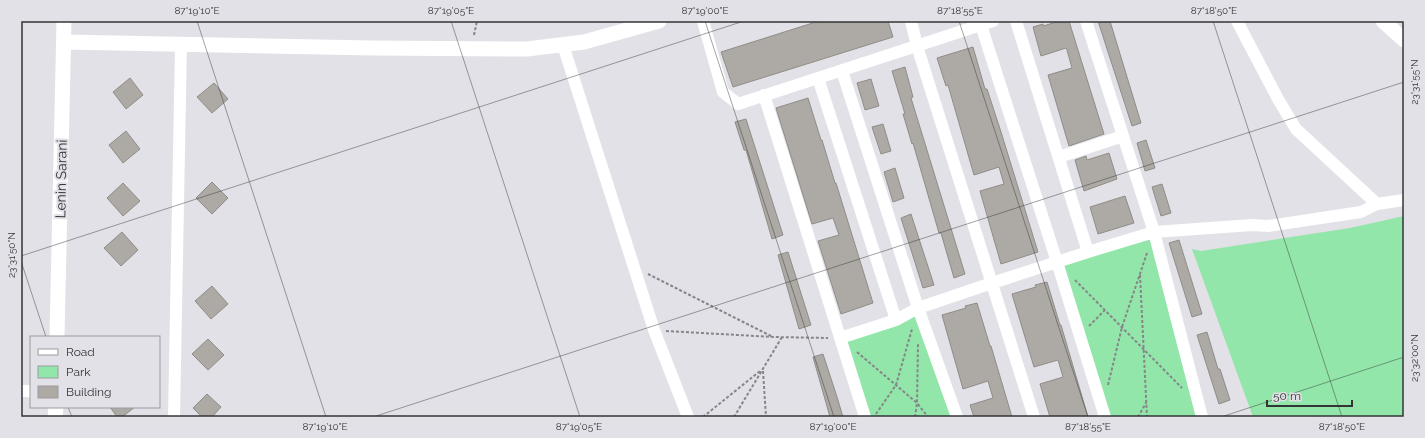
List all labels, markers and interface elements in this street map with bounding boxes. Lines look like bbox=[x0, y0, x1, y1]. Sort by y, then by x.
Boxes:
text: 87°19'10"E bbox=[174, 5, 220, 16]
text: 87°19'05"E bbox=[428, 5, 474, 16]
text: 87°19'00"E bbox=[682, 5, 728, 16]
text: 87°18'55"E bbox=[937, 5, 983, 16]
text: 87°18'50"E bbox=[1191, 5, 1237, 16]
text: 23°31'55"N bbox=[1409, 59, 1420, 105]
street label: Lenin Sarani bbox=[52, 139, 70, 219]
text: 23°31'50"N bbox=[6, 232, 17, 278]
text: 23°32'00"N bbox=[1409, 334, 1420, 382]
legend bbox=[30, 336, 160, 408]
text: Road bbox=[66, 345, 95, 359]
text: Park bbox=[66, 365, 91, 379]
scale bar bbox=[1267, 382, 1352, 408]
text: Building bbox=[66, 385, 112, 399]
text: 50 m bbox=[1273, 389, 1301, 403]
text: 87°19'10"E bbox=[302, 421, 348, 432]
text: 87°19'05"E bbox=[556, 421, 602, 432]
text: 87°19'00"E bbox=[810, 421, 856, 432]
text: 87°18'55"E bbox=[1065, 421, 1111, 432]
text: 87°18'50"E bbox=[1319, 421, 1365, 432]

